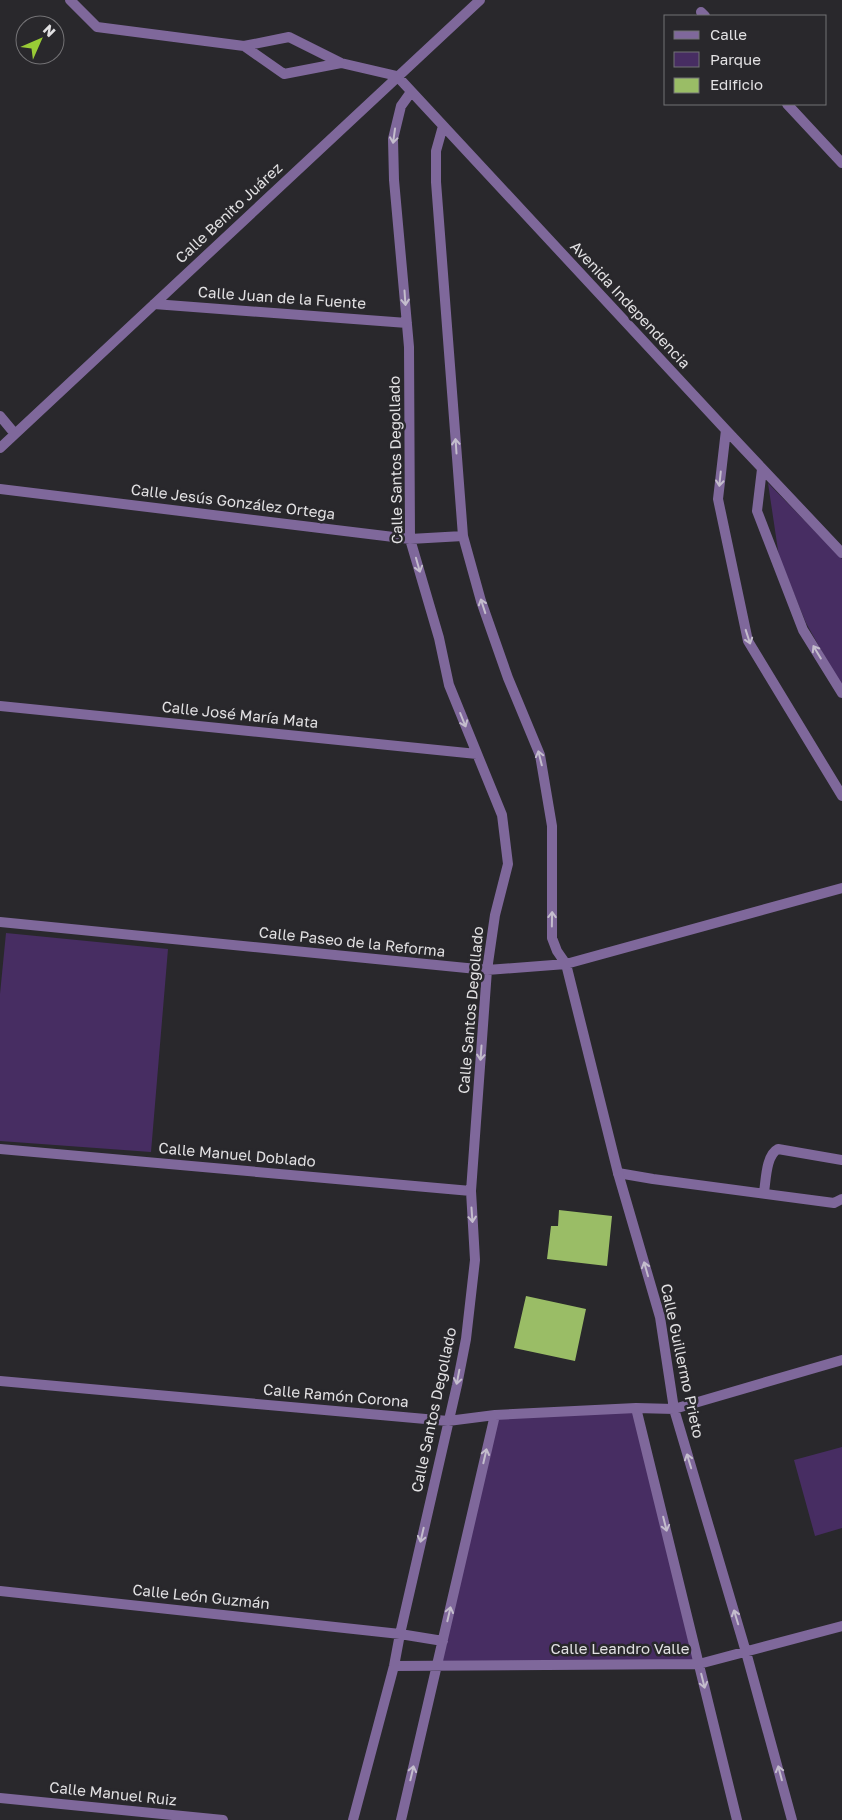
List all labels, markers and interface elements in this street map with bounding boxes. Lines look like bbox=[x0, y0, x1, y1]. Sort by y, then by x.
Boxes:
north arrow bbox=[15, 15, 65, 65]
legend bbox=[664, 15, 827, 105]
text: N bbox=[40, 21, 59, 40]
text: Calle bbox=[710, 25, 747, 43]
text: Parque bbox=[710, 50, 761, 68]
text: Edificio bbox=[710, 75, 763, 93]
one-way arrow bbox=[389, 128, 399, 144]
street label: Calle Benito Juárez bbox=[171, 158, 286, 266]
street label: Avenida Independencia bbox=[567, 237, 694, 372]
street label: Calle Juan de la Fuente bbox=[197, 282, 367, 312]
one-way arrow bbox=[400, 290, 410, 306]
street label: Calle Santos Degollado bbox=[385, 376, 405, 544]
one-way arrow bbox=[451, 439, 461, 455]
one-way arrow bbox=[715, 470, 725, 486]
street label: Calle Jesús González Ortega bbox=[130, 480, 336, 522]
one-way arrow bbox=[413, 556, 423, 572]
one-way arrow bbox=[477, 598, 487, 614]
one-way arrow bbox=[744, 629, 753, 645]
one-way arrow bbox=[811, 645, 821, 659]
street label: Calle José María Mata bbox=[161, 697, 319, 731]
one-way arrow bbox=[459, 712, 469, 727]
one-way arrow bbox=[535, 750, 544, 766]
one-way arrow bbox=[547, 911, 557, 928]
street label: Calle Paseo de la Reforma bbox=[258, 922, 446, 960]
street label: Calle Santos Degollado bbox=[454, 925, 486, 1094]
one-way arrow bbox=[477, 1045, 486, 1061]
street label: Calle Manuel Doblado bbox=[158, 1138, 316, 1170]
one-way arrow bbox=[468, 1207, 477, 1223]
one-way arrow bbox=[640, 1261, 650, 1277]
street label: Calle Guillermo Prieto bbox=[658, 1282, 708, 1440]
street label: Calle Santos Degollado bbox=[407, 1326, 459, 1494]
one-way arrow bbox=[453, 1368, 463, 1384]
street label: Calle Ramón Corona bbox=[263, 1380, 410, 1410]
one-way arrow bbox=[481, 1448, 490, 1464]
one-way arrow bbox=[684, 1453, 694, 1469]
one-way arrow bbox=[660, 1515, 670, 1531]
one-way arrow bbox=[417, 1527, 426, 1543]
street label: Calle León Guzmán bbox=[132, 1580, 271, 1612]
one-way arrow bbox=[445, 1607, 454, 1623]
one-way arrow bbox=[730, 1609, 740, 1625]
street label: Calle Leandro Valle bbox=[551, 1639, 690, 1657]
one-way arrow bbox=[699, 1673, 709, 1689]
one-way arrow bbox=[408, 1765, 417, 1781]
one-way arrow bbox=[774, 1765, 784, 1781]
street label: Calle Manuel Ruiz bbox=[48, 1777, 178, 1809]

